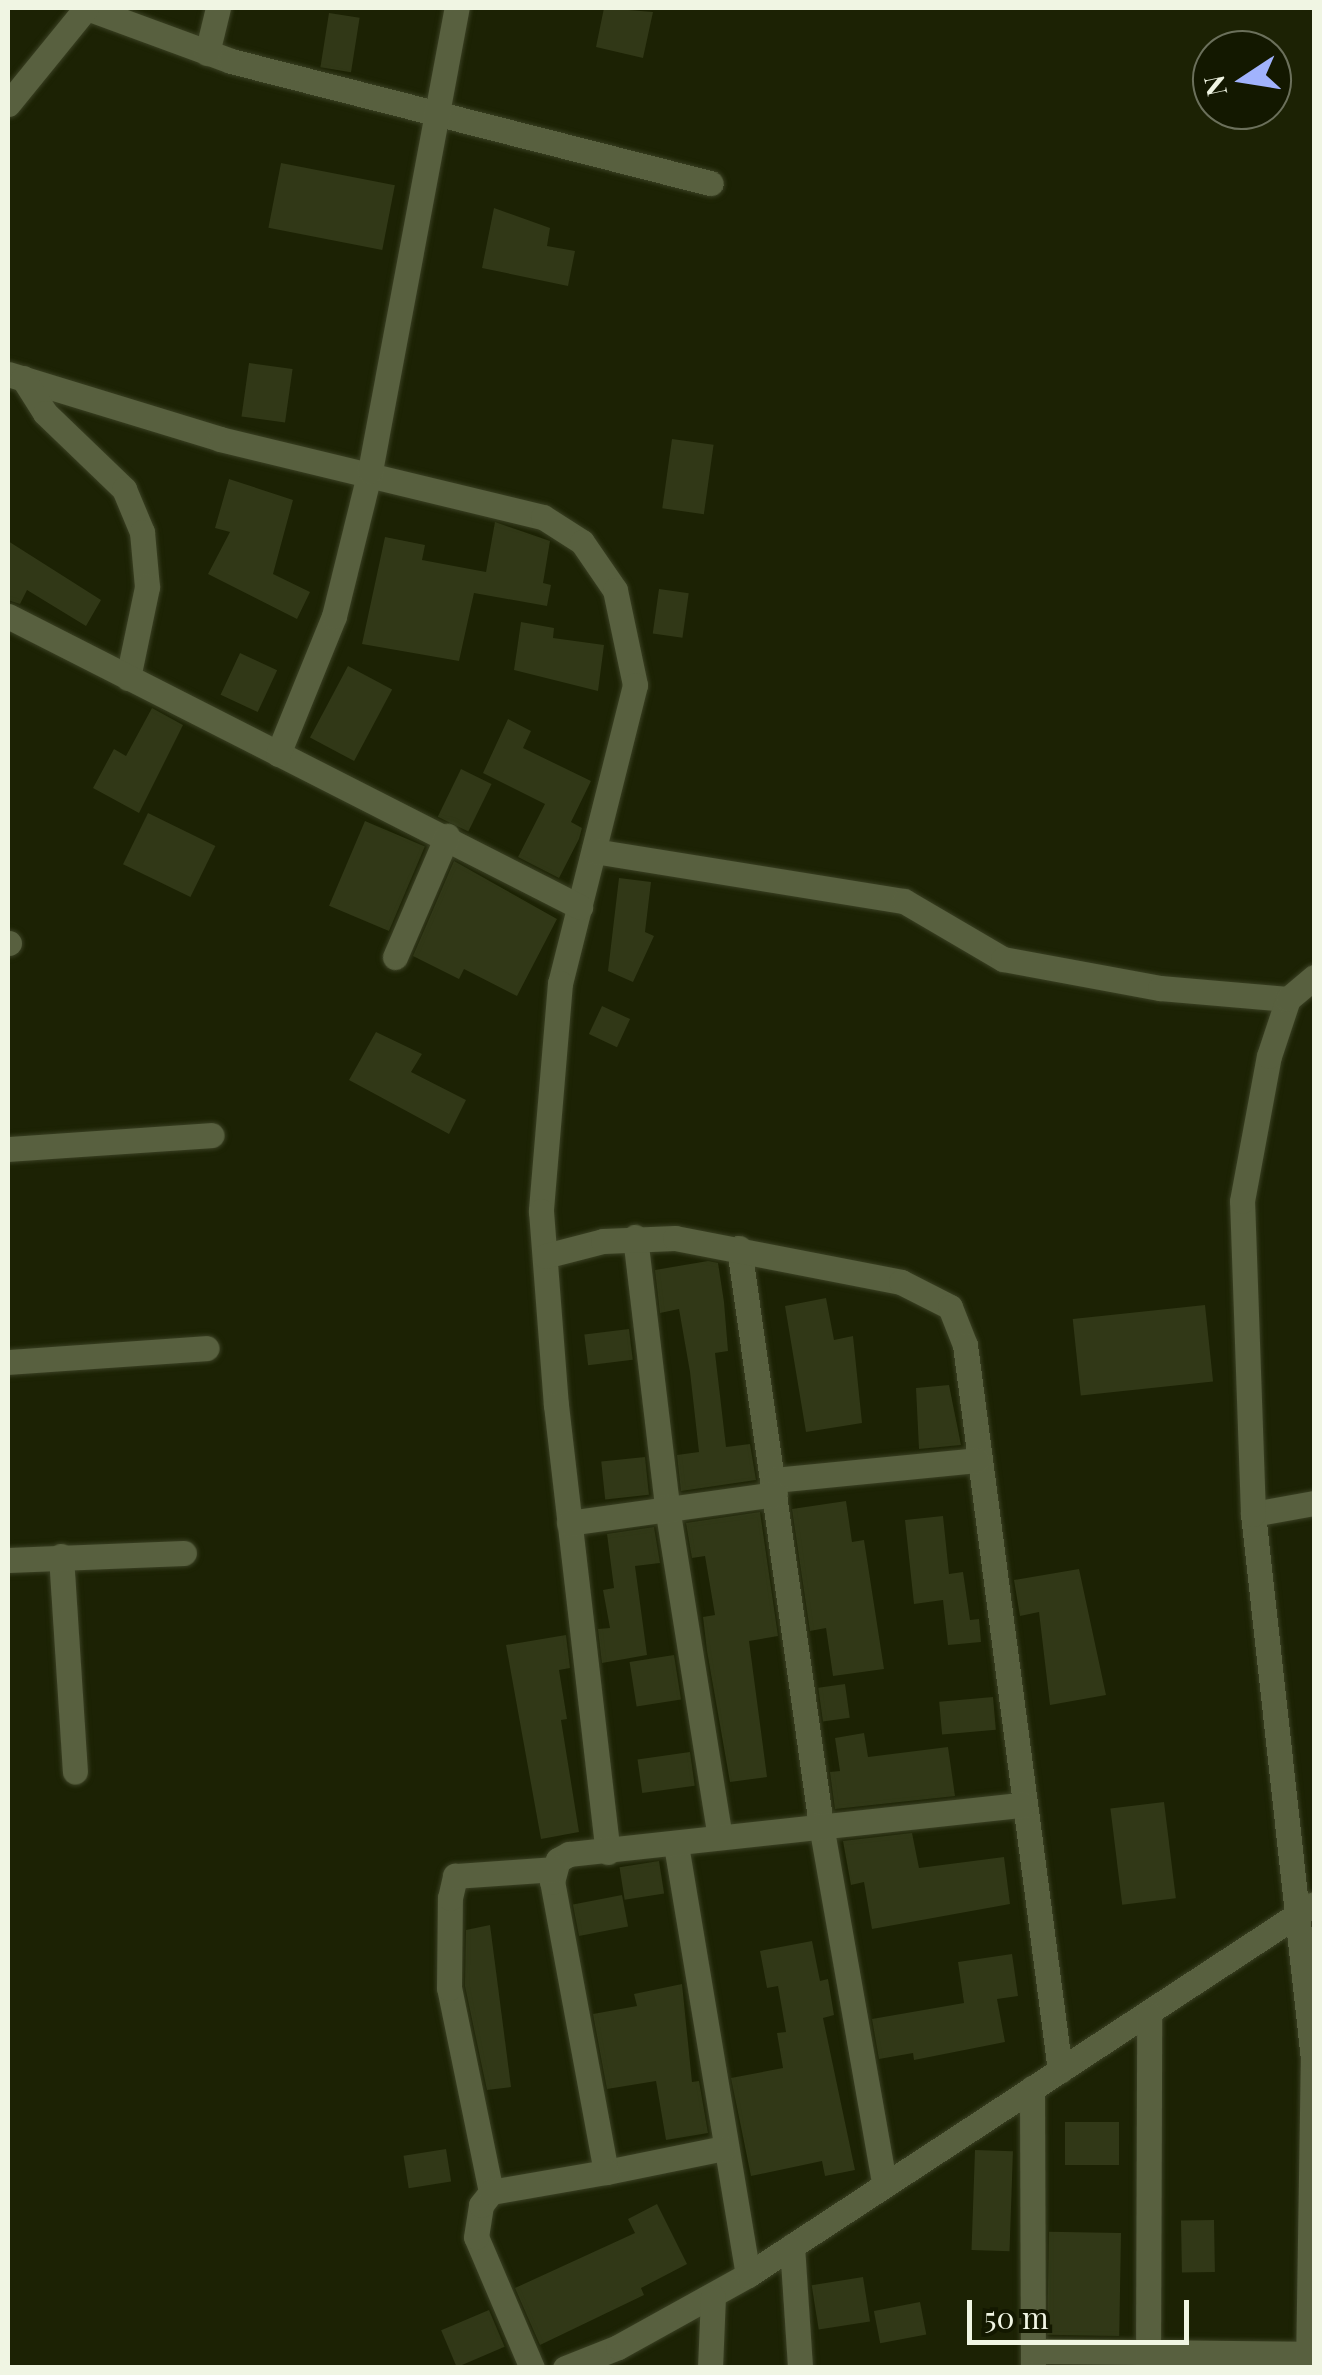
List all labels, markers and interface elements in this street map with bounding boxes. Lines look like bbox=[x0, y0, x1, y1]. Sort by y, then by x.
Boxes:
north arrow bbox=[1192, 30, 1292, 130]
text: N bbox=[1194, 72, 1234, 100]
scale bar bbox=[972, 2280, 1194, 2342]
text: 50 m bbox=[984, 2297, 1049, 2337]

